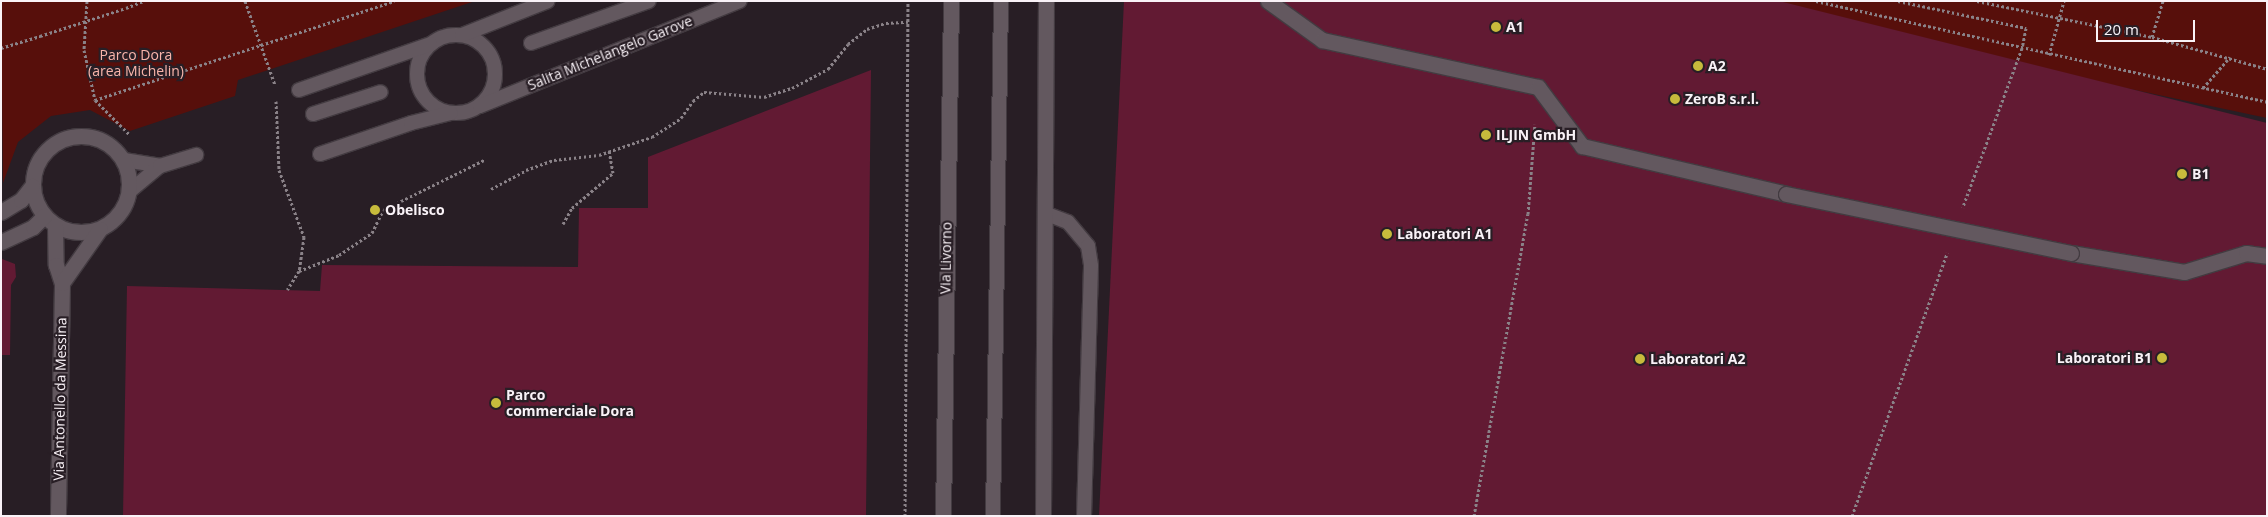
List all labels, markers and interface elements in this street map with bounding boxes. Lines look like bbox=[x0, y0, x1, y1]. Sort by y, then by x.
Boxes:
scale bar bbox=[2098, 10, 2197, 42]
street label: Salita Michelangelo Garove bbox=[525, 12, 695, 94]
place label: A1 bbox=[1506, 19, 1524, 35]
text: 20 m bbox=[2104, 19, 2139, 39]
marker: A1 bbox=[1490, 21, 1502, 33]
park label: Parco Dora (area Michelin) bbox=[88, 47, 184, 80]
place label: A2 bbox=[1708, 58, 1726, 74]
marker: A2 bbox=[1692, 60, 1704, 72]
place label: ZeroB s.r.l. bbox=[1685, 91, 1759, 107]
marker: ZeroB s.r.l. bbox=[1669, 93, 1681, 105]
place label: ILJIN GmbH bbox=[1496, 127, 1576, 143]
marker: ILJIN GmbH bbox=[1480, 129, 1492, 141]
place label: B1 bbox=[2192, 166, 2209, 182]
marker: B1 bbox=[2176, 168, 2188, 180]
place label: Obelisco bbox=[385, 202, 445, 218]
marker: Obelisco bbox=[369, 204, 381, 216]
street label: Via Livorno bbox=[937, 222, 955, 294]
place label: Laboratori A1 bbox=[1397, 226, 1492, 242]
marker: Laboratori A1 bbox=[1381, 228, 1393, 240]
street label: Via Antonello da Messina bbox=[50, 317, 70, 481]
place label: Laboratori B1 bbox=[2057, 350, 2152, 366]
place label: Laboratori A2 bbox=[1650, 351, 1745, 367]
marker: Laboratori B1 bbox=[2156, 352, 2168, 364]
marker: Laboratori A2 bbox=[1634, 353, 1646, 365]
place label: Parco commerciale Dora bbox=[506, 387, 634, 420]
marker: Parco commerciale Dora bbox=[490, 397, 502, 409]

